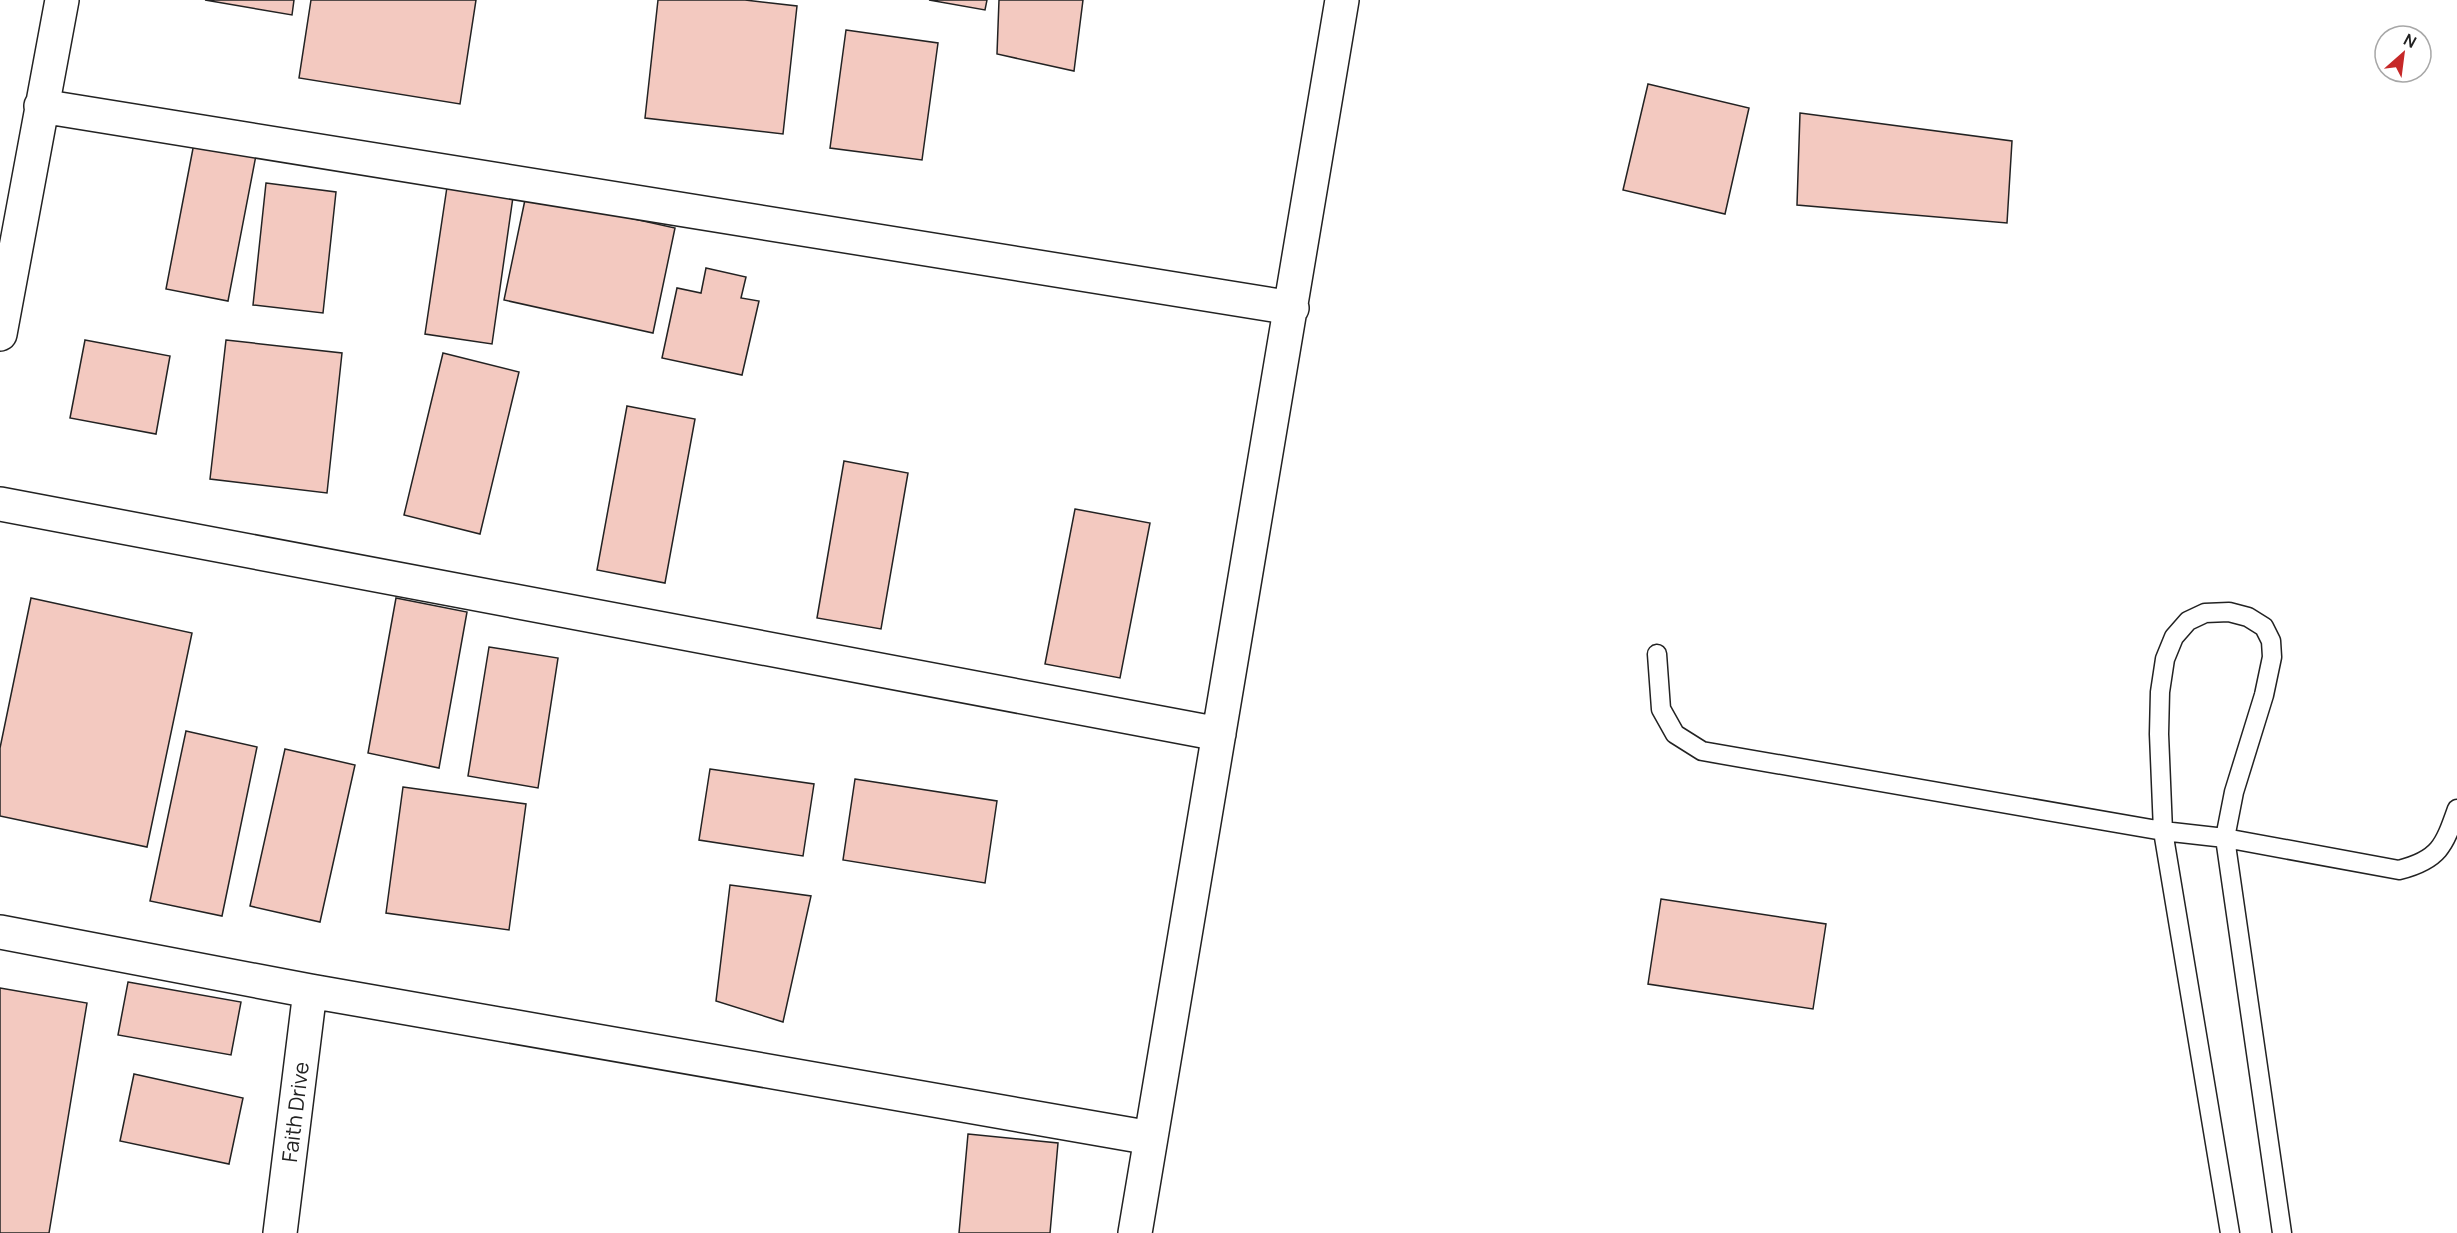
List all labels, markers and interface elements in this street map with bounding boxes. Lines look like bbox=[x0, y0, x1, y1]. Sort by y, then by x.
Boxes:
north arrow bbox=[2373, 24, 2433, 84]
text: N bbox=[2400, 28, 2420, 53]
street label: Faith Drive bbox=[275, 1060, 315, 1164]

